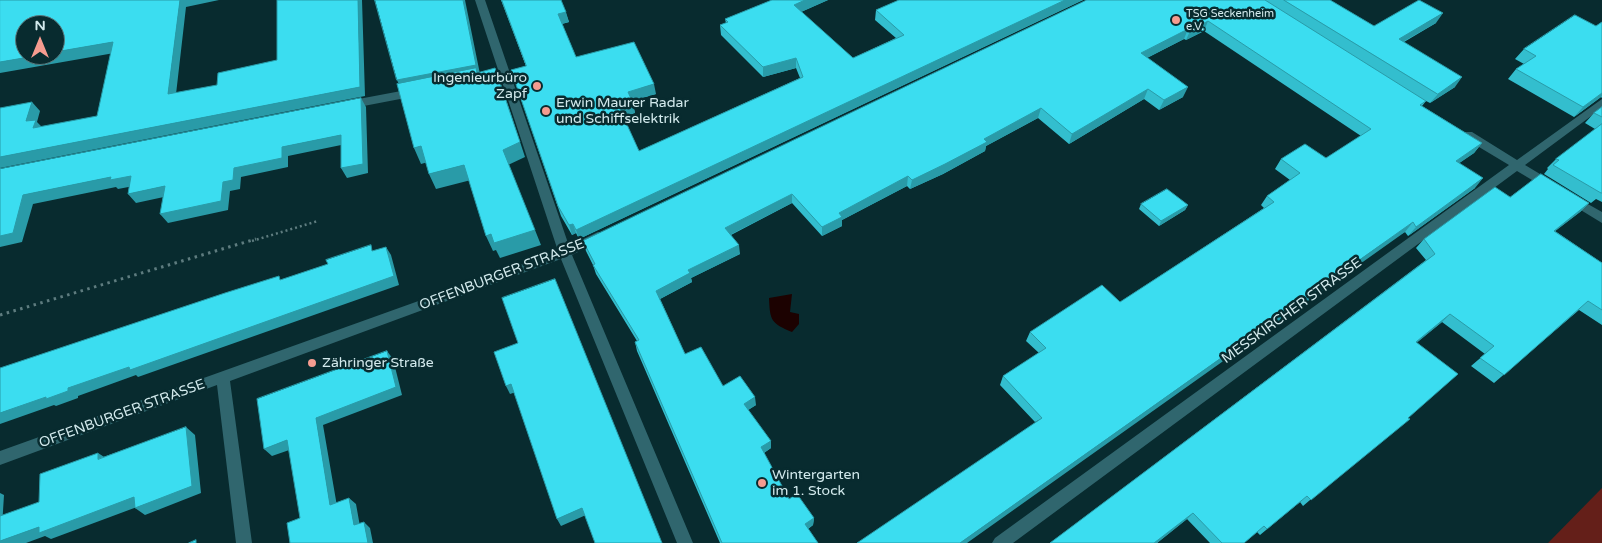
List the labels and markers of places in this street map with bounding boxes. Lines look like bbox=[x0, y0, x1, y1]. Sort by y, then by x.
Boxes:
place label: TSG Seckenheim e.V. bbox=[1186, 7, 1274, 33]
marker: TSG Seckenheim e.V. bbox=[1170, 14, 1182, 26]
place label: Ingenieurbüro Zapf bbox=[433, 70, 527, 102]
marker: Ingenieurbüro Zapf bbox=[531, 80, 543, 92]
place label: Erwin Maurer Radar und Schiffselektrik bbox=[556, 95, 689, 128]
marker: Erwin Maurer Radar und Schiffselektrik bbox=[540, 105, 552, 117]
place label: Zähringer Straße bbox=[322, 355, 434, 371]
marker: Zähringer Straße bbox=[306, 357, 318, 369]
place label: Wintergarten im 1. Stock bbox=[772, 467, 860, 500]
marker: Wintergarten im 1. Stock bbox=[756, 477, 768, 489]

